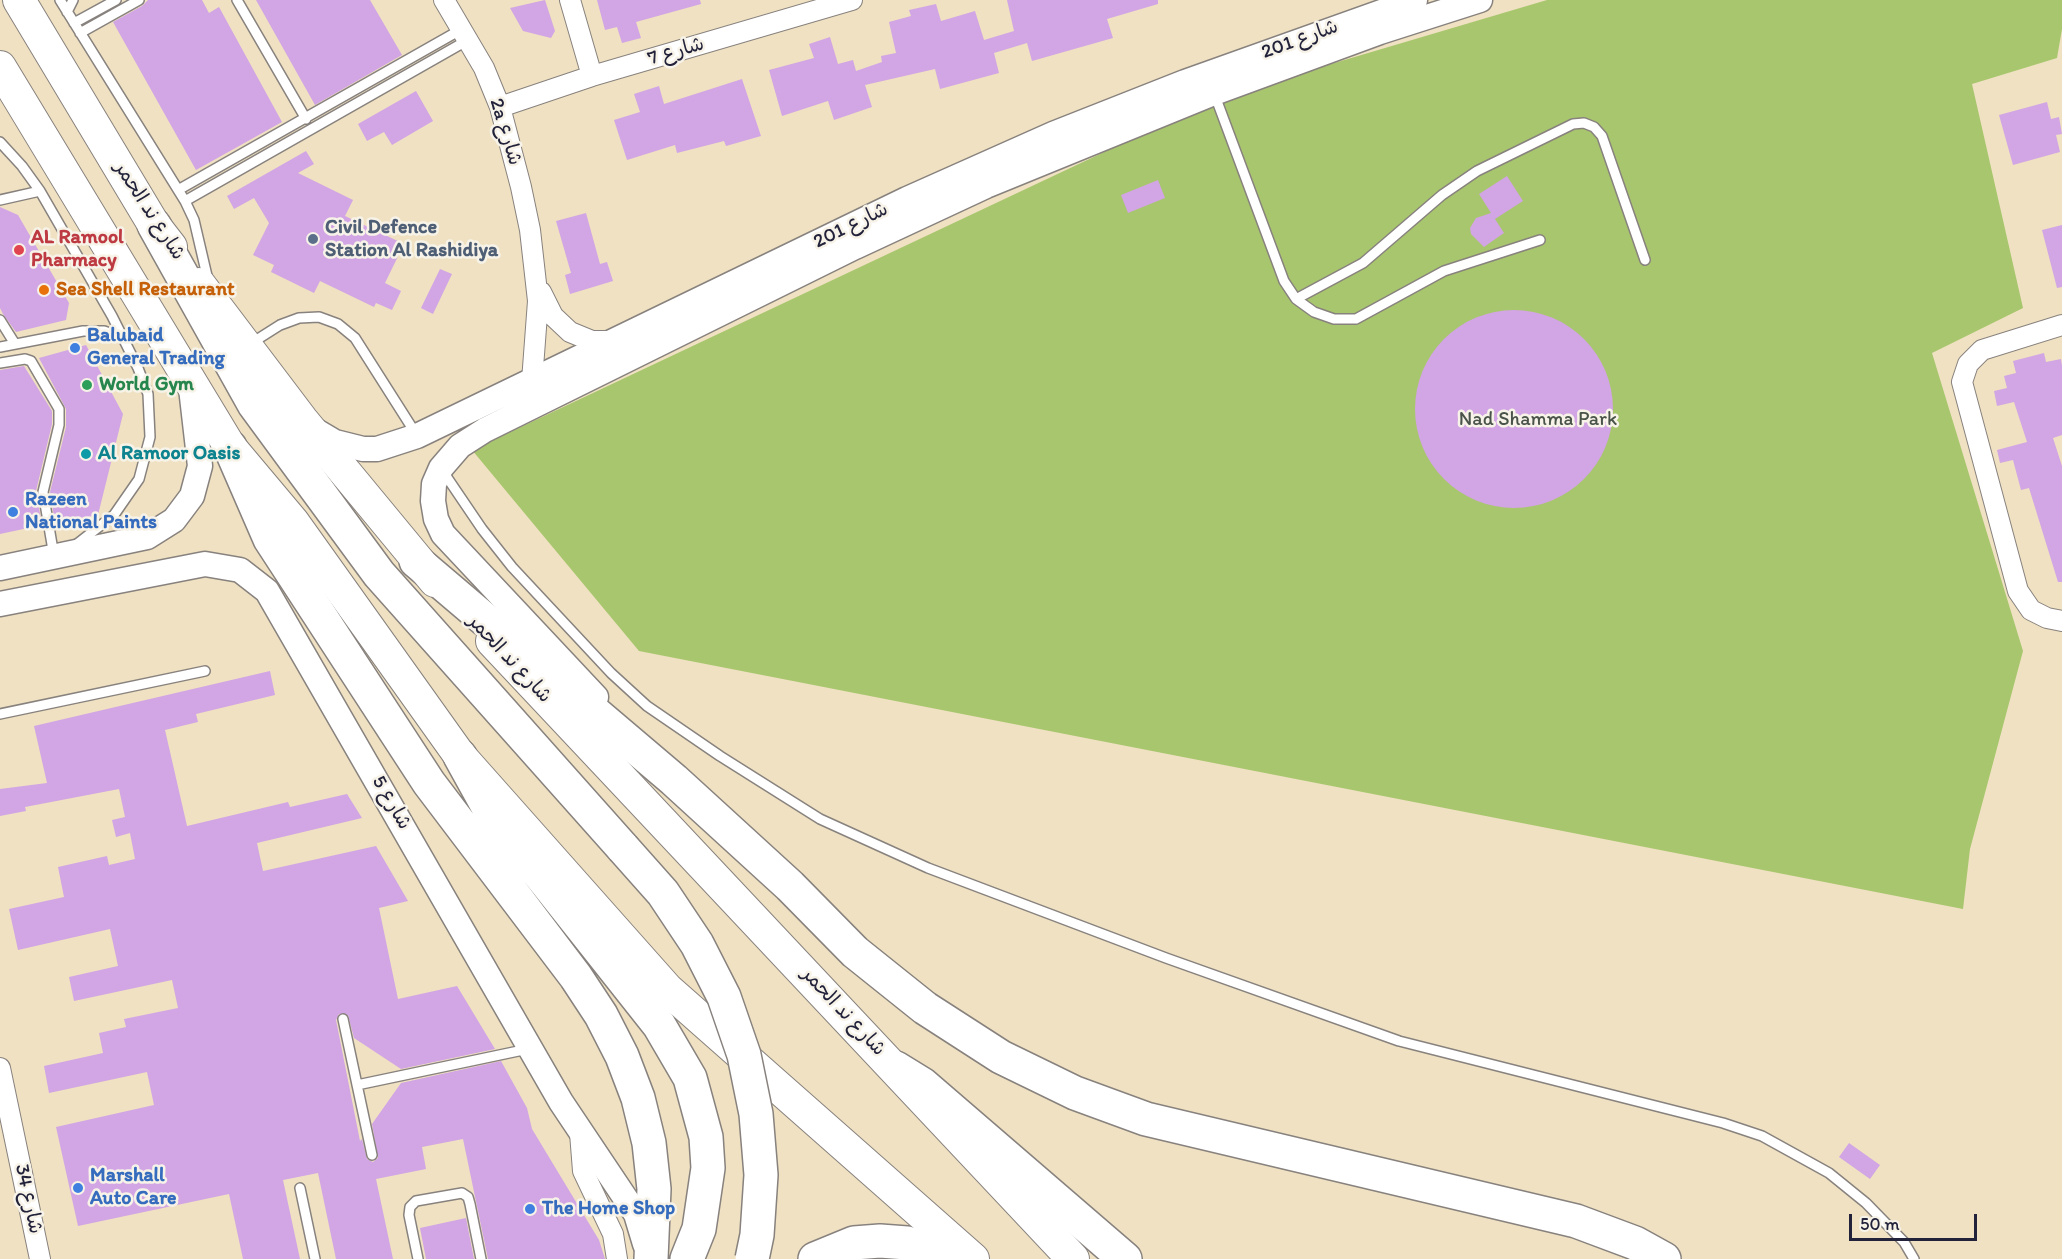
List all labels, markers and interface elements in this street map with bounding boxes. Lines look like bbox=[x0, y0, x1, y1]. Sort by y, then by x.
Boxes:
street label: شارع 201 bbox=[1258, 15, 1342, 65]
street label: شارع 7 bbox=[645, 33, 707, 71]
street label: 2a شارع bbox=[483, 96, 527, 168]
street label: شارع ند الحمر bbox=[108, 157, 190, 265]
street label: شارع 201 bbox=[810, 198, 892, 254]
place label: Civil Defence Station Al Rashidiya bbox=[325, 216, 498, 263]
place label: AL Ramool Pharmacy bbox=[31, 226, 124, 273]
marker: Civil Defence Station Al Rashidiya bbox=[306, 232, 320, 246]
marker: AL Ramool Pharmacy bbox=[12, 243, 26, 257]
place label: Sea Shell Restaurant bbox=[56, 278, 234, 302]
marker: Sea Shell Restaurant bbox=[37, 283, 51, 297]
place label: Balubaid General Trading bbox=[87, 324, 225, 371]
marker: Balubaid General Trading bbox=[68, 341, 82, 355]
place label: World Gym bbox=[99, 373, 194, 397]
marker: World Gym bbox=[80, 378, 94, 392]
park label: Nad Shamma Park bbox=[1459, 408, 1617, 432]
place label: Al Ramoor Oasis bbox=[98, 442, 240, 466]
marker: Al Ramoor Oasis bbox=[79, 447, 93, 461]
place label: Razeen National Paints bbox=[25, 488, 157, 535]
marker: Razeen National Paints bbox=[6, 505, 20, 519]
street label: شارع ند الحمر bbox=[462, 610, 556, 708]
street label: شارع 5 bbox=[366, 772, 416, 834]
street label: شارع ند الحمر bbox=[796, 963, 890, 1061]
street label: شارع 34 bbox=[9, 1162, 47, 1236]
place label: Marshall Auto Care bbox=[90, 1164, 177, 1211]
marker: Marshall Auto Care bbox=[71, 1181, 85, 1195]
place label: The Home Shop bbox=[542, 1197, 675, 1221]
marker: The Home Shop bbox=[523, 1202, 537, 1216]
scale bar bbox=[1852, 1202, 1980, 1240]
text: 50 m bbox=[1860, 1213, 1900, 1235]

